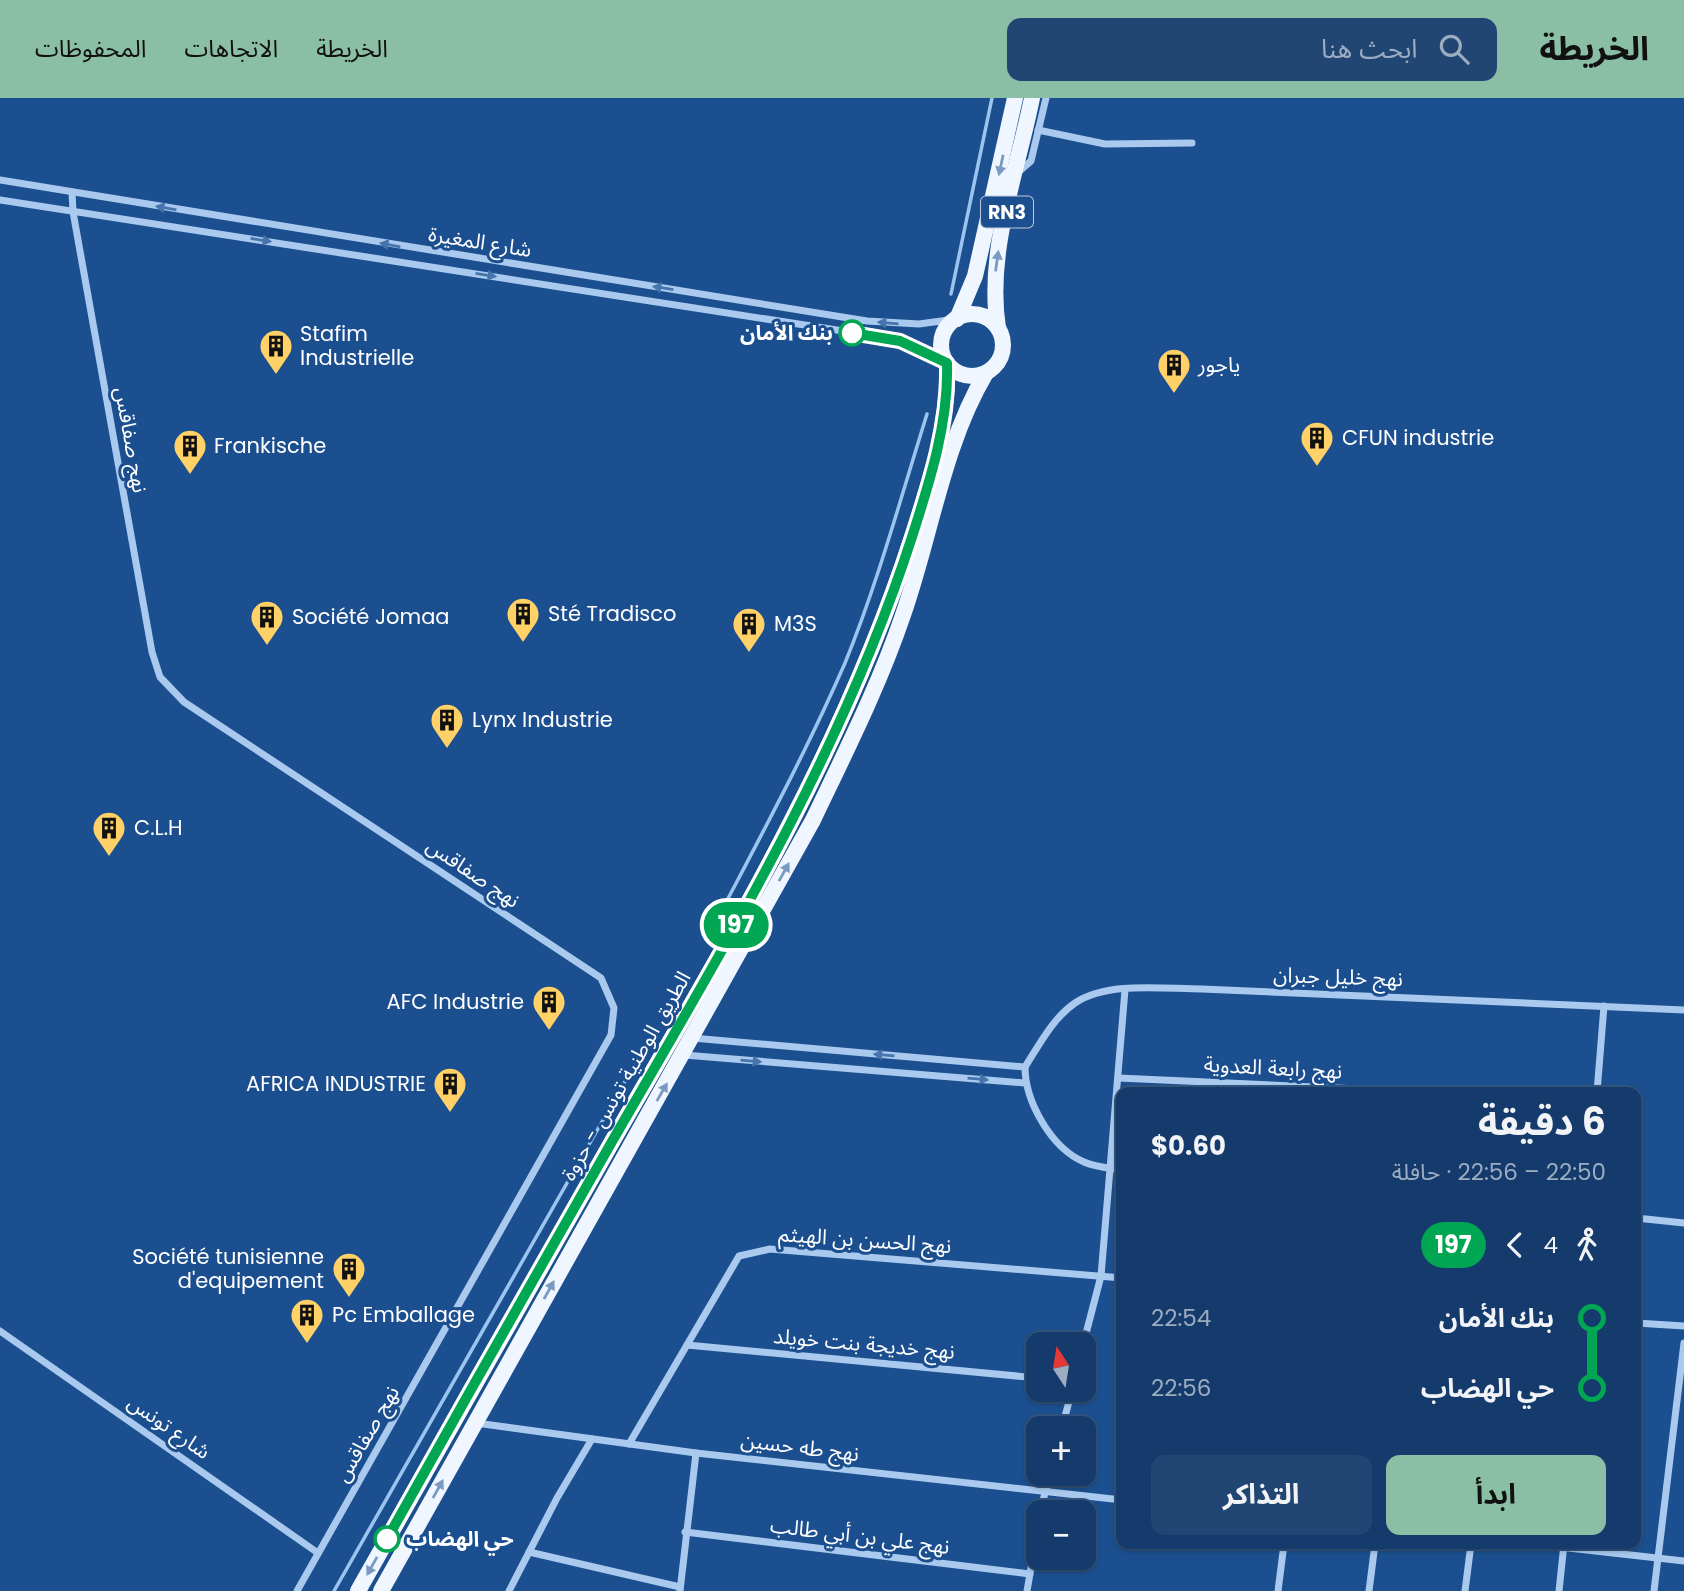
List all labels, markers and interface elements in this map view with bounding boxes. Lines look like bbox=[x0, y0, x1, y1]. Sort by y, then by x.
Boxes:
search box bbox=[1007, 18, 1497, 81]
text: الخريطة bbox=[1539, 25, 1649, 72]
icon: search bbox=[1435, 30, 1473, 68]
text: ابحث هنا bbox=[1321, 31, 1417, 67]
text: المحفوظات bbox=[35, 32, 146, 65]
text: الاتجاهات bbox=[184, 32, 278, 65]
text: الخريطة bbox=[316, 32, 388, 65]
one-way arrow bbox=[995, 154, 1006, 176]
road number: RN3 bbox=[981, 196, 1033, 228]
one-way arrow bbox=[154, 202, 176, 213]
street label: شارع المغيرة bbox=[426, 219, 534, 265]
one-way arrow bbox=[250, 235, 272, 246]
one-way arrow bbox=[379, 239, 401, 250]
one-way arrow bbox=[992, 249, 1003, 271]
one-way arrow bbox=[475, 270, 497, 281]
one-way arrow bbox=[652, 282, 674, 293]
one-way arrow bbox=[877, 317, 899, 328]
place label: بنك الأمان bbox=[740, 318, 833, 347]
place label: Stafim Industrielle bbox=[300, 319, 414, 372]
marker: بنك الأمان bbox=[839, 320, 865, 346]
building icon: Stafim Industrielle bbox=[257, 327, 295, 376]
building icon: ياجور bbox=[1155, 346, 1193, 395]
place label: ياجور bbox=[1197, 350, 1240, 379]
street label: نهج صفاقس bbox=[107, 385, 155, 495]
building icon: CFUN industrie bbox=[1298, 419, 1336, 468]
place label: CFUN industrie bbox=[1342, 423, 1494, 452]
building icon: Frankische bbox=[171, 427, 209, 476]
place label: Frankische bbox=[214, 431, 326, 460]
building icon: Sté Tradisco bbox=[504, 595, 542, 644]
building icon: Société Jomaa bbox=[248, 598, 286, 647]
place label: Sté Tradisco bbox=[548, 599, 677, 628]
place label: Société Jomaa bbox=[292, 602, 450, 631]
building icon: M3S bbox=[730, 605, 768, 654]
place label: M3S bbox=[774, 609, 817, 638]
building icon: Lynx Industrie bbox=[428, 701, 466, 750]
place label: Lynx Industrie bbox=[472, 705, 613, 734]
building icon: C.L.H bbox=[90, 809, 128, 858]
place label: C.L.H bbox=[134, 813, 183, 842]
street label: نهج صفاقس bbox=[420, 831, 526, 915]
one-way arrow bbox=[778, 862, 790, 882]
line badge: 197 bbox=[696, 902, 776, 948]
text: 197 bbox=[718, 908, 754, 941]
street label: نهج خليل جبران bbox=[1273, 960, 1403, 994]
street label: الطريق الوطنية تونس - حزوة bbox=[554, 966, 697, 1186]
building icon: AFC Industrie bbox=[530, 983, 568, 1032]
place label: AFC Industrie bbox=[387, 987, 524, 1016]
one-way arrow bbox=[873, 1049, 895, 1060]
street label: نهج رابعة العدوية bbox=[1203, 1049, 1343, 1087]
one-way arrow bbox=[740, 1056, 762, 1067]
building icon: AFRICA INDUSTRIE bbox=[431, 1065, 469, 1114]
place label: AFRICA INDUSTRIE bbox=[246, 1069, 426, 1098]
one-way arrow bbox=[967, 1074, 989, 1085]
one-way arrow bbox=[656, 1083, 668, 1102]
text: 6 دقيقة bbox=[1478, 1095, 1606, 1148]
text: $0.60 bbox=[1151, 1128, 1226, 1164]
text: 22:50 – 22:56 · حافلة bbox=[1392, 1156, 1606, 1188]
street label: نهج الحسن بن الهيثم bbox=[778, 1219, 952, 1261]
icon: back bbox=[1496, 1226, 1534, 1264]
icon: walk bbox=[1568, 1226, 1606, 1264]
text: 197 bbox=[1435, 1228, 1472, 1261]
text: 4 bbox=[1544, 1229, 1558, 1261]
place label: Société tunisienne d'equipement bbox=[132, 1242, 324, 1295]
building icon: Société tunisienne d'equipement bbox=[330, 1250, 368, 1299]
one-way arrow bbox=[543, 1280, 555, 1300]
building icon: Pc Emballage bbox=[288, 1296, 326, 1345]
place label: Pc Emballage bbox=[332, 1300, 475, 1329]
text: بنك الأمان bbox=[1439, 1300, 1554, 1336]
text: 22:54 bbox=[1151, 1302, 1211, 1334]
street label: نهج خديجة بنت خويلد bbox=[772, 1321, 956, 1367]
north arrow bbox=[1026, 1332, 1096, 1402]
map controls bbox=[1026, 1332, 1096, 1570]
text: حي الهضاب bbox=[1421, 1370, 1554, 1406]
text: 22:56 bbox=[1151, 1372, 1211, 1404]
street label: نهج صفاقس bbox=[327, 1380, 407, 1488]
street label: شارع تونس bbox=[121, 1387, 217, 1467]
button: + bbox=[1026, 1416, 1096, 1486]
street label: نهج طه حسين bbox=[739, 1425, 861, 1469]
button: التذاكر bbox=[1151, 1455, 1372, 1535]
button: ابدأ bbox=[1386, 1455, 1606, 1535]
one-way arrow bbox=[432, 1479, 444, 1498]
button: − bbox=[1026, 1500, 1096, 1570]
street label: نهج علي بن أبي طالب bbox=[769, 1510, 951, 1563]
place label: حي الهضاب bbox=[406, 1524, 514, 1556]
marker: حي الهضاب bbox=[374, 1526, 400, 1552]
one-way arrow bbox=[366, 1556, 378, 1576]

